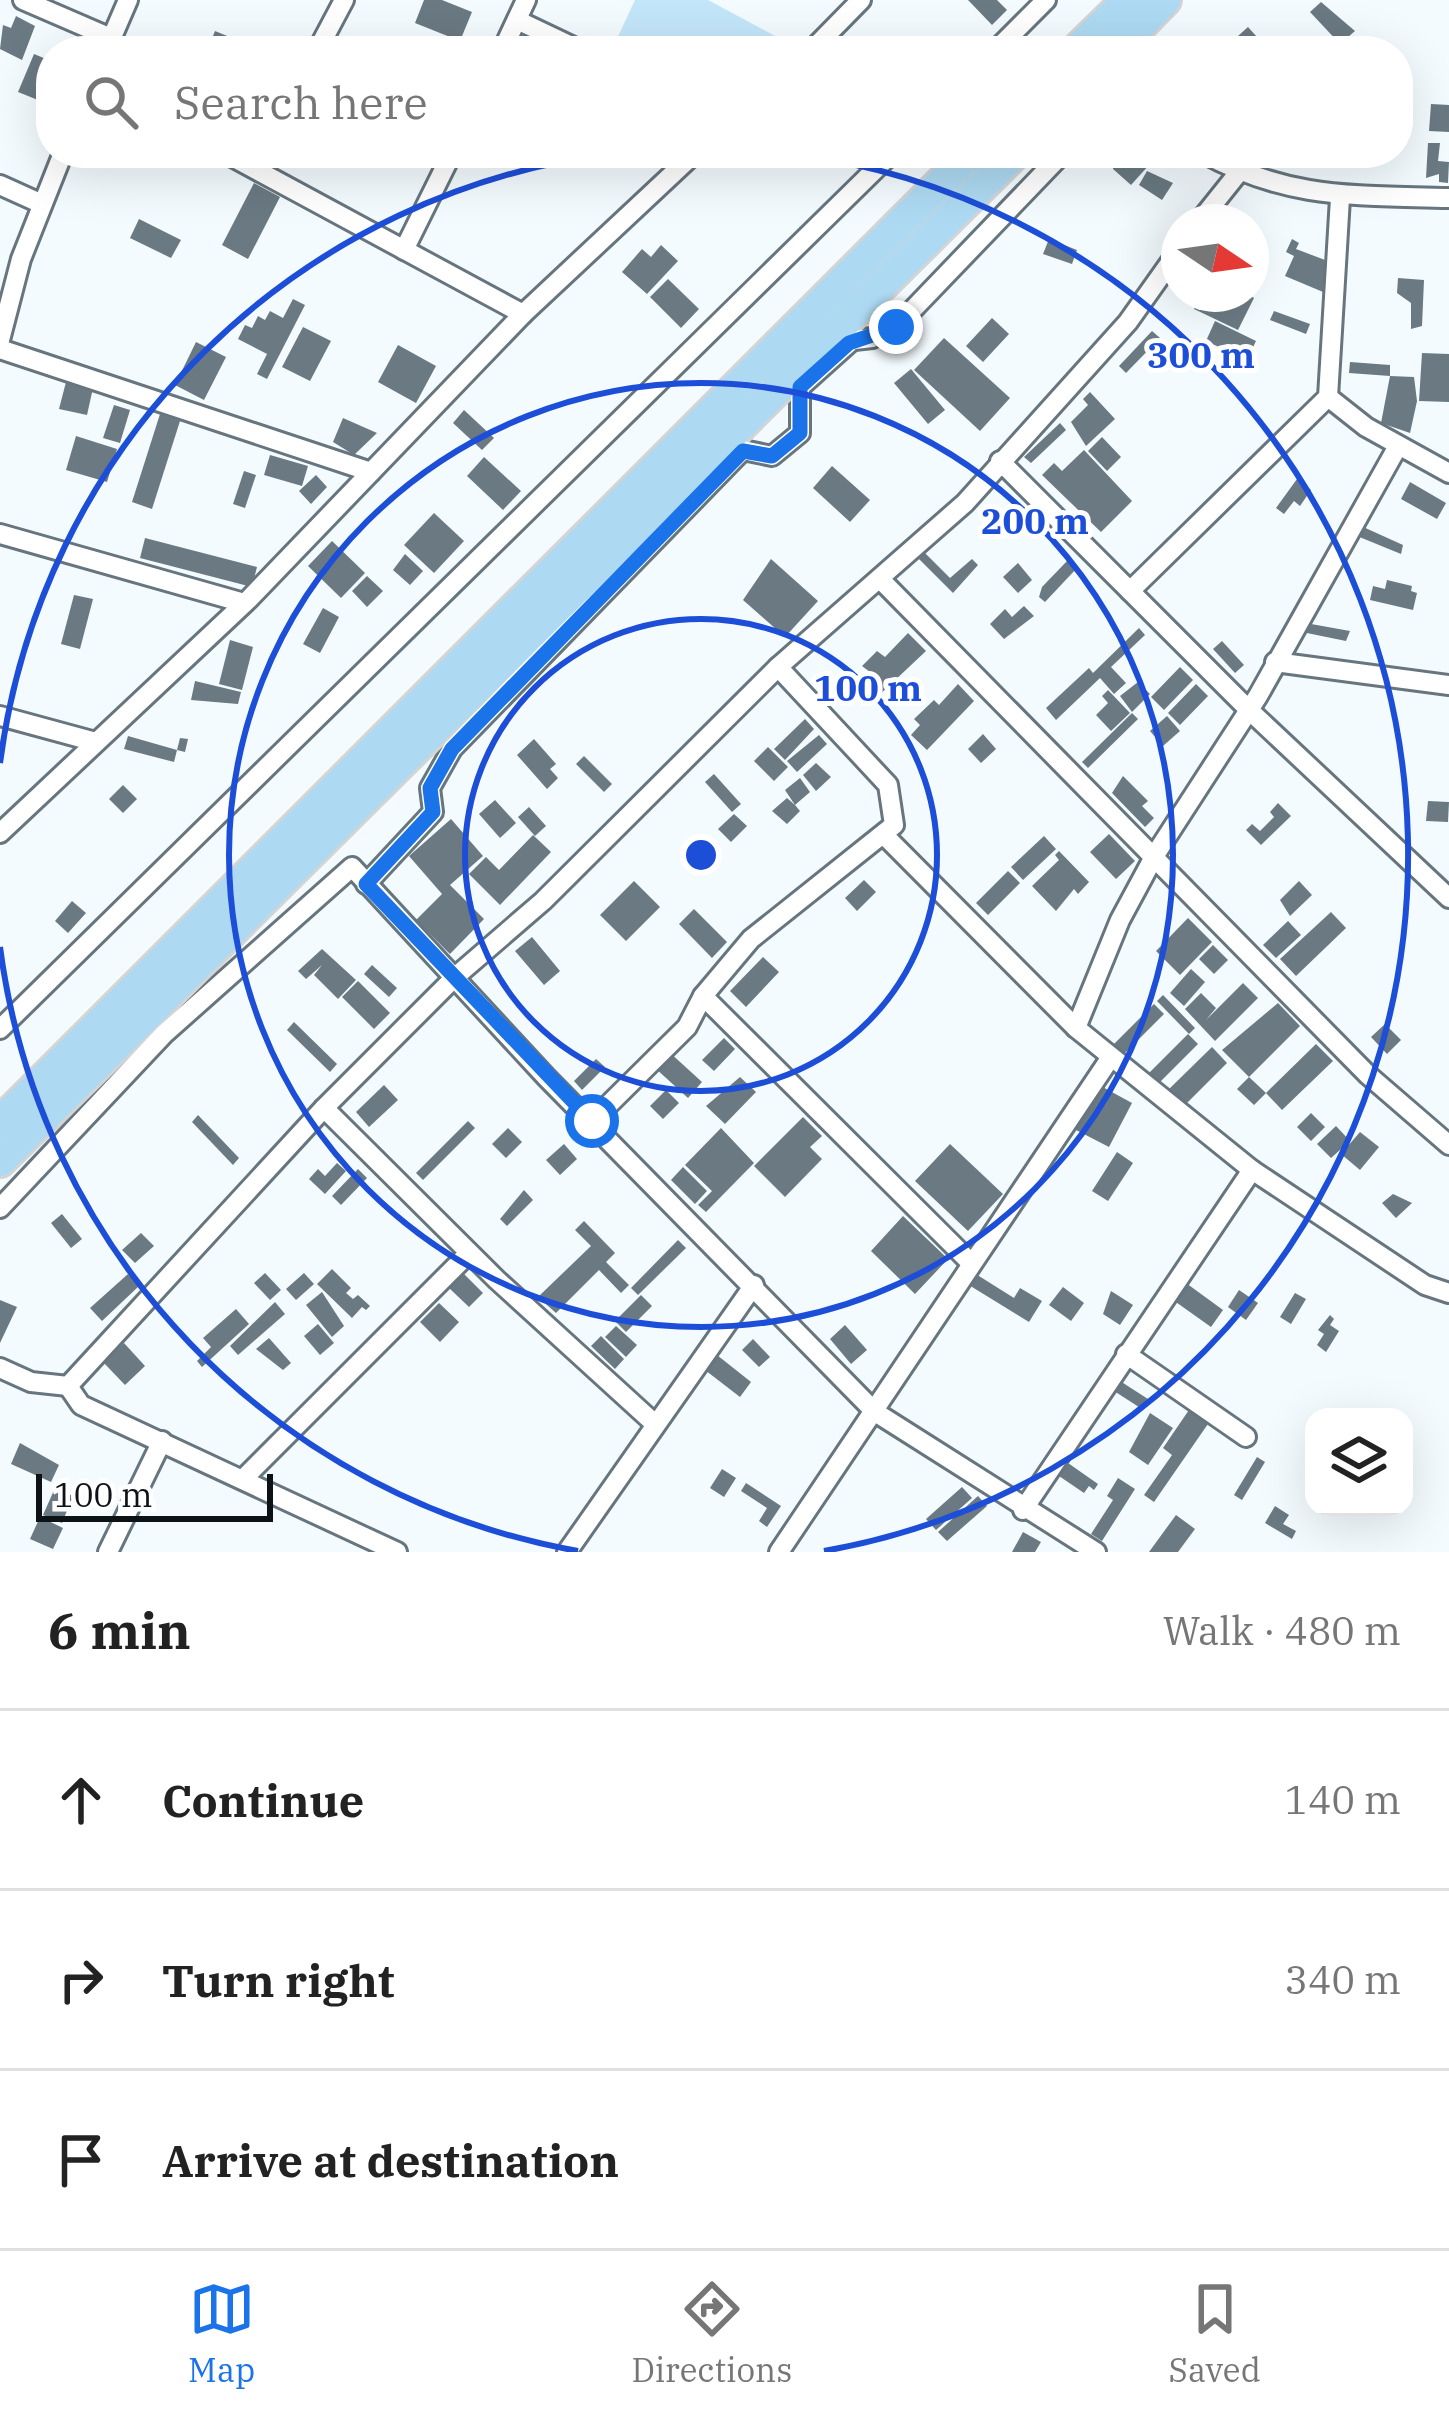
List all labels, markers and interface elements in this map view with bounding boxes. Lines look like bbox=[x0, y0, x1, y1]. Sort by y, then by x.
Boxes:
search box bbox=[36, 36, 1413, 168]
icon: search bbox=[78, 69, 144, 135]
text: Search here bbox=[174, 73, 428, 131]
north arrow bbox=[1161, 204, 1269, 312]
route end bbox=[869, 300, 923, 354]
text: 300 m bbox=[1147, 331, 1255, 378]
text: 200 m bbox=[981, 497, 1089, 544]
text: 100 m bbox=[814, 664, 922, 711]
centre of rings bbox=[680, 834, 722, 876]
route start bbox=[565, 1094, 619, 1148]
map controls bbox=[1305, 1408, 1413, 1516]
button: layers bbox=[1305, 1408, 1413, 1516]
scale bar bbox=[36, 1468, 273, 1521]
text: 100 m bbox=[54, 1473, 153, 1516]
text: 6 min bbox=[48, 1597, 191, 1663]
text: Walk · 480 m bbox=[1163, 1605, 1401, 1656]
icon: ahead bbox=[48, 1767, 114, 1833]
text: Continue bbox=[162, 1771, 364, 1829]
text: 140 m bbox=[1285, 1774, 1401, 1825]
icon: right bbox=[48, 1947, 114, 2013]
text: Turn right bbox=[162, 1951, 394, 2009]
text: 340 m bbox=[1285, 1954, 1401, 2005]
icon: arrive bbox=[48, 2127, 114, 2193]
text: Arrive at destination bbox=[162, 2131, 619, 2189]
tab: Map bbox=[188, 2276, 255, 2391]
tab: Directions bbox=[631, 2276, 792, 2391]
tab: Saved bbox=[1168, 2276, 1261, 2391]

